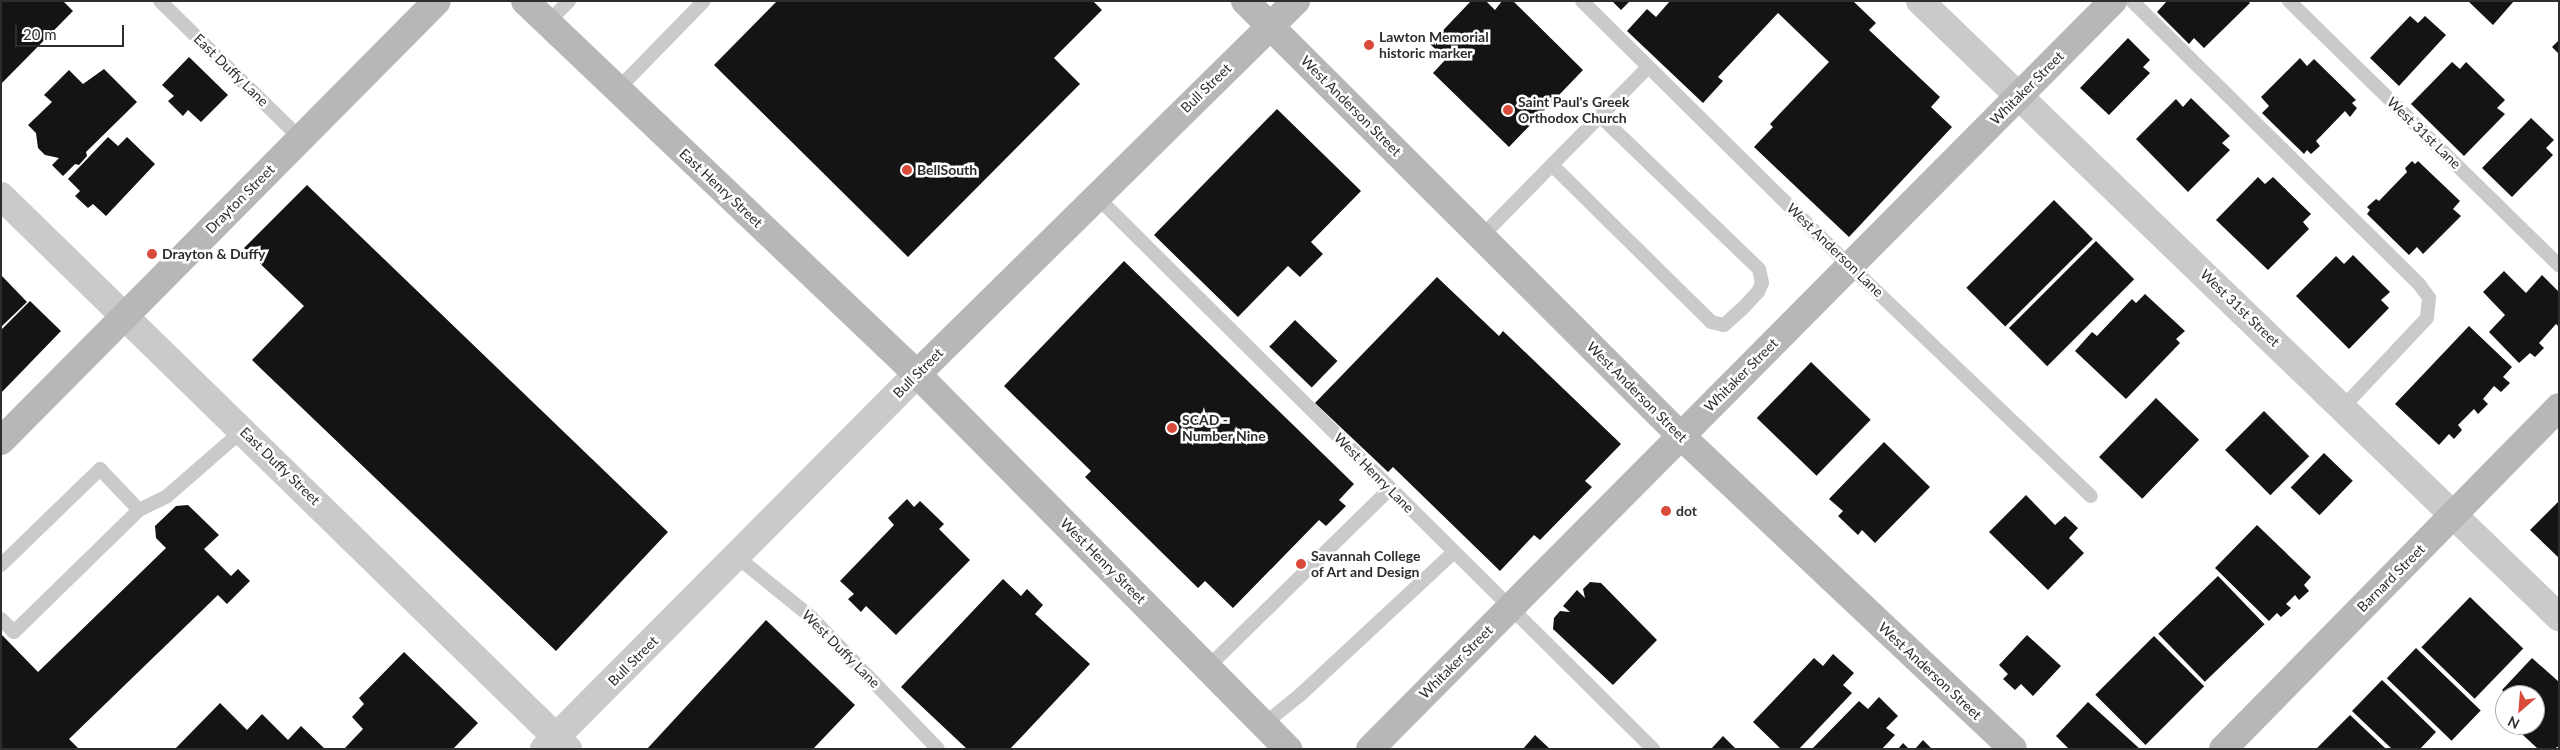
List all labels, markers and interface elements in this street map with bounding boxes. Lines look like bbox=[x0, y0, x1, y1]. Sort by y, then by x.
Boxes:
scale bar bbox=[18, 15, 126, 47]
text: 20 m bbox=[23, 25, 57, 43]
place label: Lawton Memorial historic marker bbox=[1379, 29, 1489, 62]
street label: East Duffy Lane bbox=[190, 30, 272, 110]
marker: Lawton Memorial historic marker bbox=[1363, 39, 1375, 51]
street label: Whitaker Street bbox=[1987, 48, 2067, 128]
street label: West Anderson Street bbox=[1297, 52, 1405, 160]
street label: Bull Street bbox=[1177, 60, 1235, 116]
place label: Saint Paul's Greek Orthodox Church bbox=[1518, 94, 1629, 126]
street label: West 31st Lane bbox=[2384, 94, 2464, 172]
marker: Saint Paul's Greek Orthodox Church bbox=[1502, 104, 1514, 116]
street label: East Henry Street bbox=[676, 145, 766, 231]
street label: Drayton Street bbox=[202, 161, 278, 237]
place label: BellSouth bbox=[917, 162, 977, 178]
marker: BellSouth bbox=[901, 164, 913, 176]
street label: West Anderson Lane bbox=[1783, 199, 1887, 301]
place label: Drayton & Duffy bbox=[162, 246, 265, 262]
marker: Drayton & Duffy bbox=[146, 248, 158, 260]
street label: West 31st Street bbox=[2197, 266, 2283, 350]
street label: Whitaker Street bbox=[1701, 335, 1781, 415]
street label: West Anderson Street bbox=[1583, 338, 1691, 446]
street label: Bull Street bbox=[890, 345, 946, 401]
place label: SCAD - Number Nine bbox=[1182, 412, 1266, 444]
marker: SCAD - Number Nine bbox=[1166, 422, 1178, 434]
street label: East Duffy Street bbox=[236, 424, 324, 508]
street label: West Henry Lane bbox=[1330, 429, 1418, 517]
place label: dot bbox=[1676, 503, 1697, 519]
marker: dot bbox=[1660, 505, 1672, 517]
street label: West Henry Street bbox=[1057, 515, 1149, 607]
street label: Barnard Street bbox=[2354, 541, 2428, 615]
place label: Savannah College of Art and Design bbox=[1311, 548, 1420, 580]
marker: Savannah College of Art and Design bbox=[1295, 558, 1307, 570]
street label: West Duffy Lane bbox=[798, 606, 884, 692]
street label: West Anderson Street bbox=[1875, 619, 1985, 723]
street label: Whitaker Street bbox=[1416, 622, 1496, 702]
street label: Bull Street bbox=[605, 633, 661, 689]
north arrow bbox=[2495, 685, 2545, 735]
text: N bbox=[2505, 713, 2522, 733]

